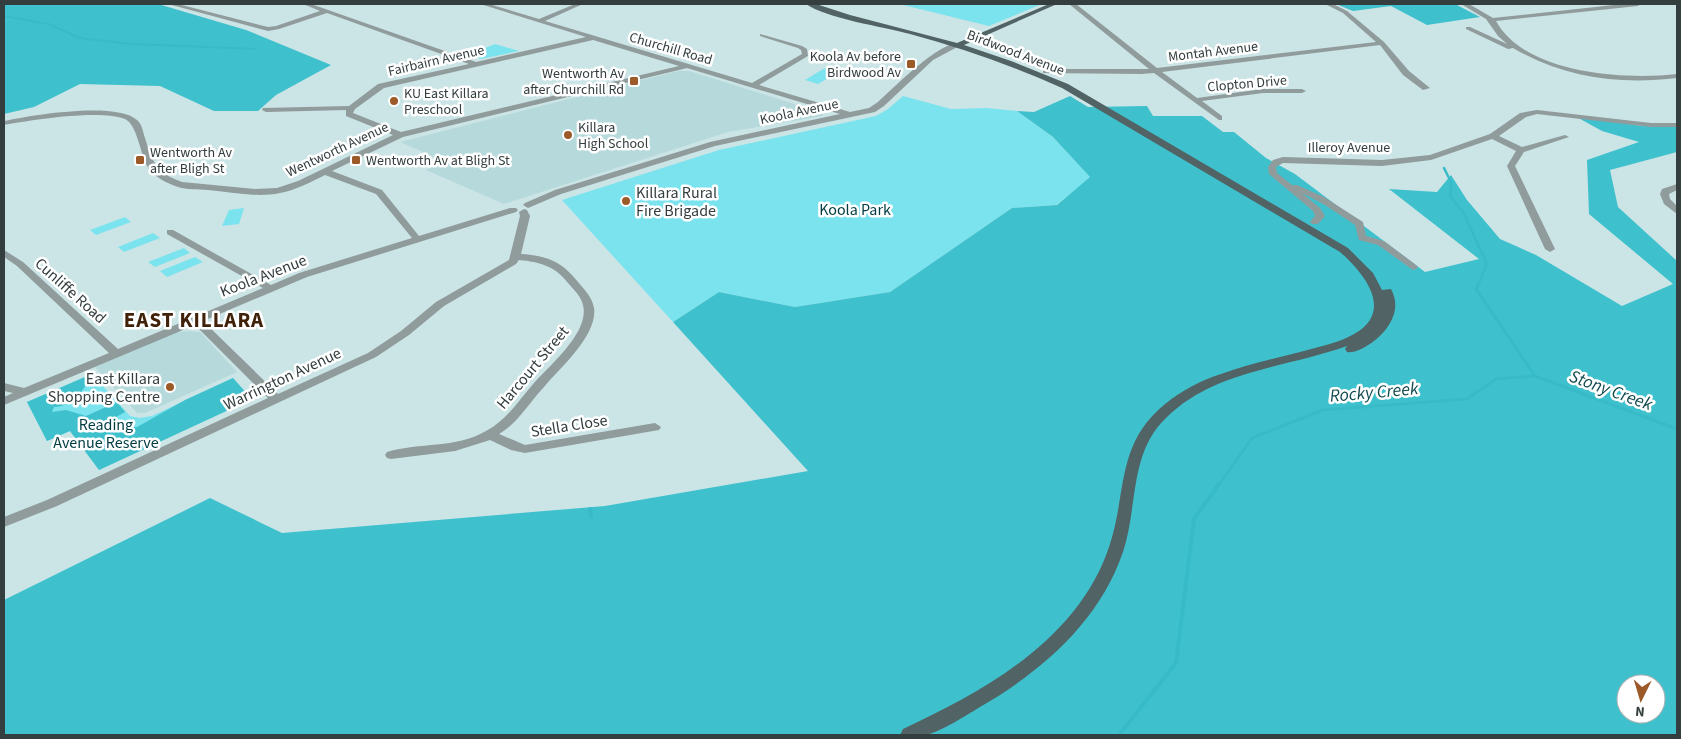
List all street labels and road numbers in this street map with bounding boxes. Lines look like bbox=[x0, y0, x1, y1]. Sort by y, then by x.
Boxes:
street label: Birdwood Avenue bbox=[964, 25, 1067, 81]
street label: Churchill Road bbox=[627, 28, 715, 70]
street label: Montah Avenue bbox=[1167, 37, 1259, 67]
street label: Fairbairn Avenue bbox=[386, 40, 486, 82]
street label: Clopton Drive bbox=[1207, 71, 1288, 97]
street label: Koola Avenue bbox=[758, 94, 840, 130]
street label: Wentworth Avenue bbox=[283, 117, 392, 182]
street label: Illeroy Avenue bbox=[1308, 138, 1390, 158]
street label: Koola Avenue bbox=[217, 249, 310, 303]
street label: Cunliffe Road bbox=[30, 253, 111, 329]
street label: Harcourt Street bbox=[491, 321, 575, 414]
street label: Warrington Avenue bbox=[220, 342, 345, 416]
street label: Stella Close bbox=[529, 409, 609, 443]

